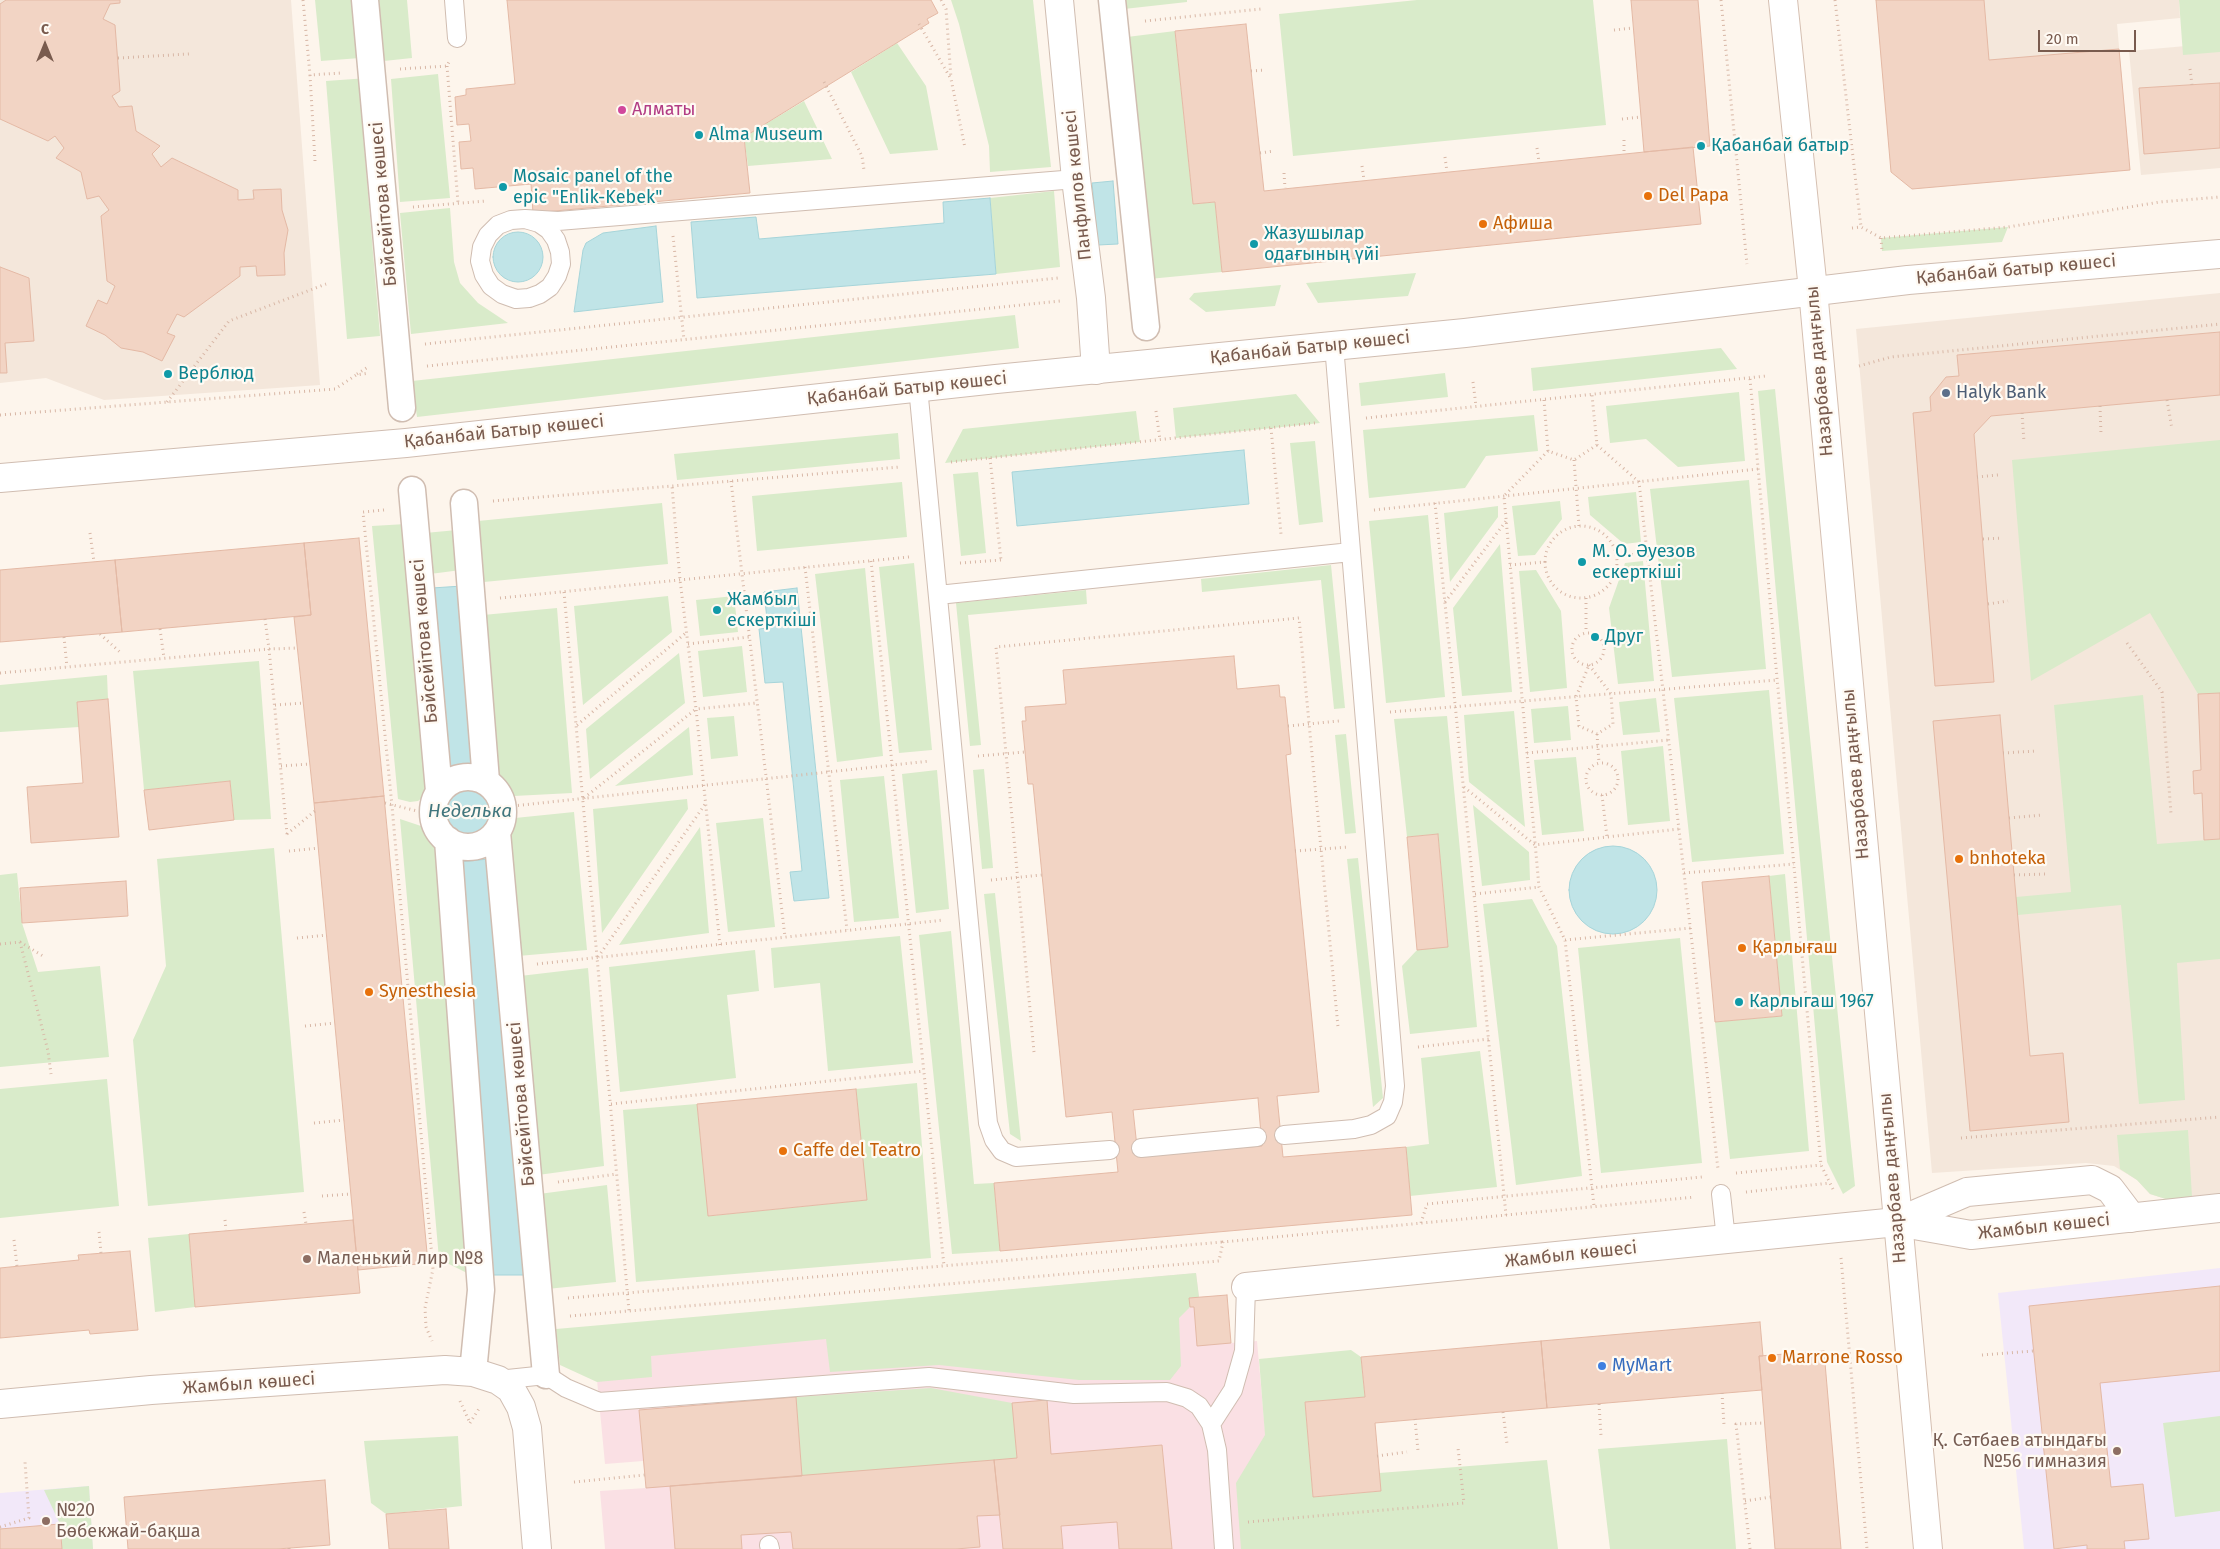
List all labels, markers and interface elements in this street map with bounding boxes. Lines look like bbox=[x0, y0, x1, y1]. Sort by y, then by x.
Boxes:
north arrow bbox=[20, 20, 70, 70]
scale bar bbox=[2040, 20, 2138, 52]
text: С bbox=[41, 21, 49, 38]
text: 20 m bbox=[2046, 30, 2079, 48]
place label: Алматы bbox=[632, 99, 696, 121]
marker: Алматы bbox=[616, 104, 628, 116]
street label: Панфилов көшесі bbox=[1059, 109, 1097, 261]
street label: Бәйсейітова көшесі bbox=[366, 121, 402, 287]
place label: Alma Museum bbox=[709, 124, 823, 146]
marker: Alma Museum bbox=[693, 129, 705, 141]
place label: Қабанбай батыр bbox=[1711, 135, 1849, 157]
marker: Қабанбай батыр bbox=[1695, 140, 1707, 152]
place label: Mosaic panel of the epic "Enlik-Kebek" bbox=[513, 166, 673, 208]
marker: Mosaic panel of the epic "Enlik-Kebek" bbox=[497, 181, 509, 193]
place label: Del Papa bbox=[1658, 185, 1729, 207]
marker: Del Papa bbox=[1642, 190, 1654, 202]
place label: Афиша bbox=[1493, 213, 1553, 235]
marker: Афиша bbox=[1477, 218, 1489, 230]
place label: Жазушылар одағының үйі bbox=[1264, 223, 1379, 266]
marker: Жазушылар одағының үйі bbox=[1248, 238, 1260, 250]
street label: Қабанбай батыр көшесі bbox=[1915, 250, 2117, 290]
street label: Назарбаев даңғылы bbox=[1802, 285, 1838, 457]
street label: Қабанбай Батыр көшесі bbox=[1209, 327, 1411, 369]
place label: Верблюд bbox=[178, 363, 254, 385]
marker: Верблюд bbox=[162, 368, 174, 380]
street label: Қабанбай Батыр көшесі bbox=[806, 368, 1008, 410]
place label: Halyk Bank bbox=[1956, 382, 2046, 404]
marker: Halyk Bank bbox=[1940, 387, 1952, 399]
street label: Қабанбай Батыр көшесі bbox=[403, 411, 605, 453]
place label: М. О. Әуезов ескерткіші bbox=[1592, 541, 1696, 584]
marker: М. О. Әуезов ескерткіші bbox=[1576, 556, 1588, 568]
street label: Бәйсейітова көшесі bbox=[407, 558, 443, 724]
place label: Жамбыл ескерткіші bbox=[727, 589, 817, 632]
marker: Жамбыл ескерткіші bbox=[711, 604, 723, 616]
place label: Друг bbox=[1605, 626, 1643, 648]
marker: Друг bbox=[1589, 631, 1601, 643]
street label: Назарбаев даңғылы bbox=[1838, 688, 1874, 860]
water label: Неделька bbox=[428, 801, 512, 823]
place label: bnhoteka bbox=[1969, 848, 2046, 870]
marker: bnhoteka bbox=[1953, 853, 1965, 865]
place label: Қарлығаш bbox=[1752, 937, 1838, 959]
marker: Қарлығаш bbox=[1736, 942, 1748, 954]
place label: Synesthesia bbox=[379, 981, 476, 1003]
marker: Synesthesia bbox=[363, 986, 375, 998]
place label: Карлыгаш 1967 bbox=[1749, 991, 1874, 1013]
marker: Карлыгаш 1967 bbox=[1733, 996, 1745, 1008]
street label: Бәйсейітова көшесі bbox=[504, 1021, 540, 1187]
street label: Назарбаев даңғылы bbox=[1875, 1092, 1911, 1264]
place label: Caffe del Teatro bbox=[793, 1140, 921, 1162]
marker: Caffe del Teatro bbox=[777, 1145, 789, 1157]
street label: Жамбыл көшесі bbox=[1977, 1209, 2111, 1245]
street label: Жамбыл көшесі bbox=[1504, 1237, 1638, 1273]
place label: Маленький лир №8 bbox=[317, 1248, 483, 1270]
marker: Маленький лир №8 bbox=[301, 1253, 313, 1265]
place label: Marrone Rosso bbox=[1782, 1347, 1903, 1369]
marker: Marrone Rosso bbox=[1766, 1352, 1778, 1364]
place label: MyMart bbox=[1612, 1355, 1672, 1377]
marker: MyMart bbox=[1596, 1360, 1608, 1372]
street label: Жамбыл көшесі bbox=[182, 1369, 316, 1399]
place label: Қ. Сәтбаев атындағы №56 гимназия bbox=[1933, 1430, 2107, 1472]
marker: Қ. Сәтбаев атындағы №56 гимназия bbox=[2111, 1445, 2123, 1457]
place label: №20 Бөбекжай-бақша bbox=[56, 1500, 201, 1542]
marker: №20 Бөбекжай-бақша bbox=[40, 1515, 52, 1527]

